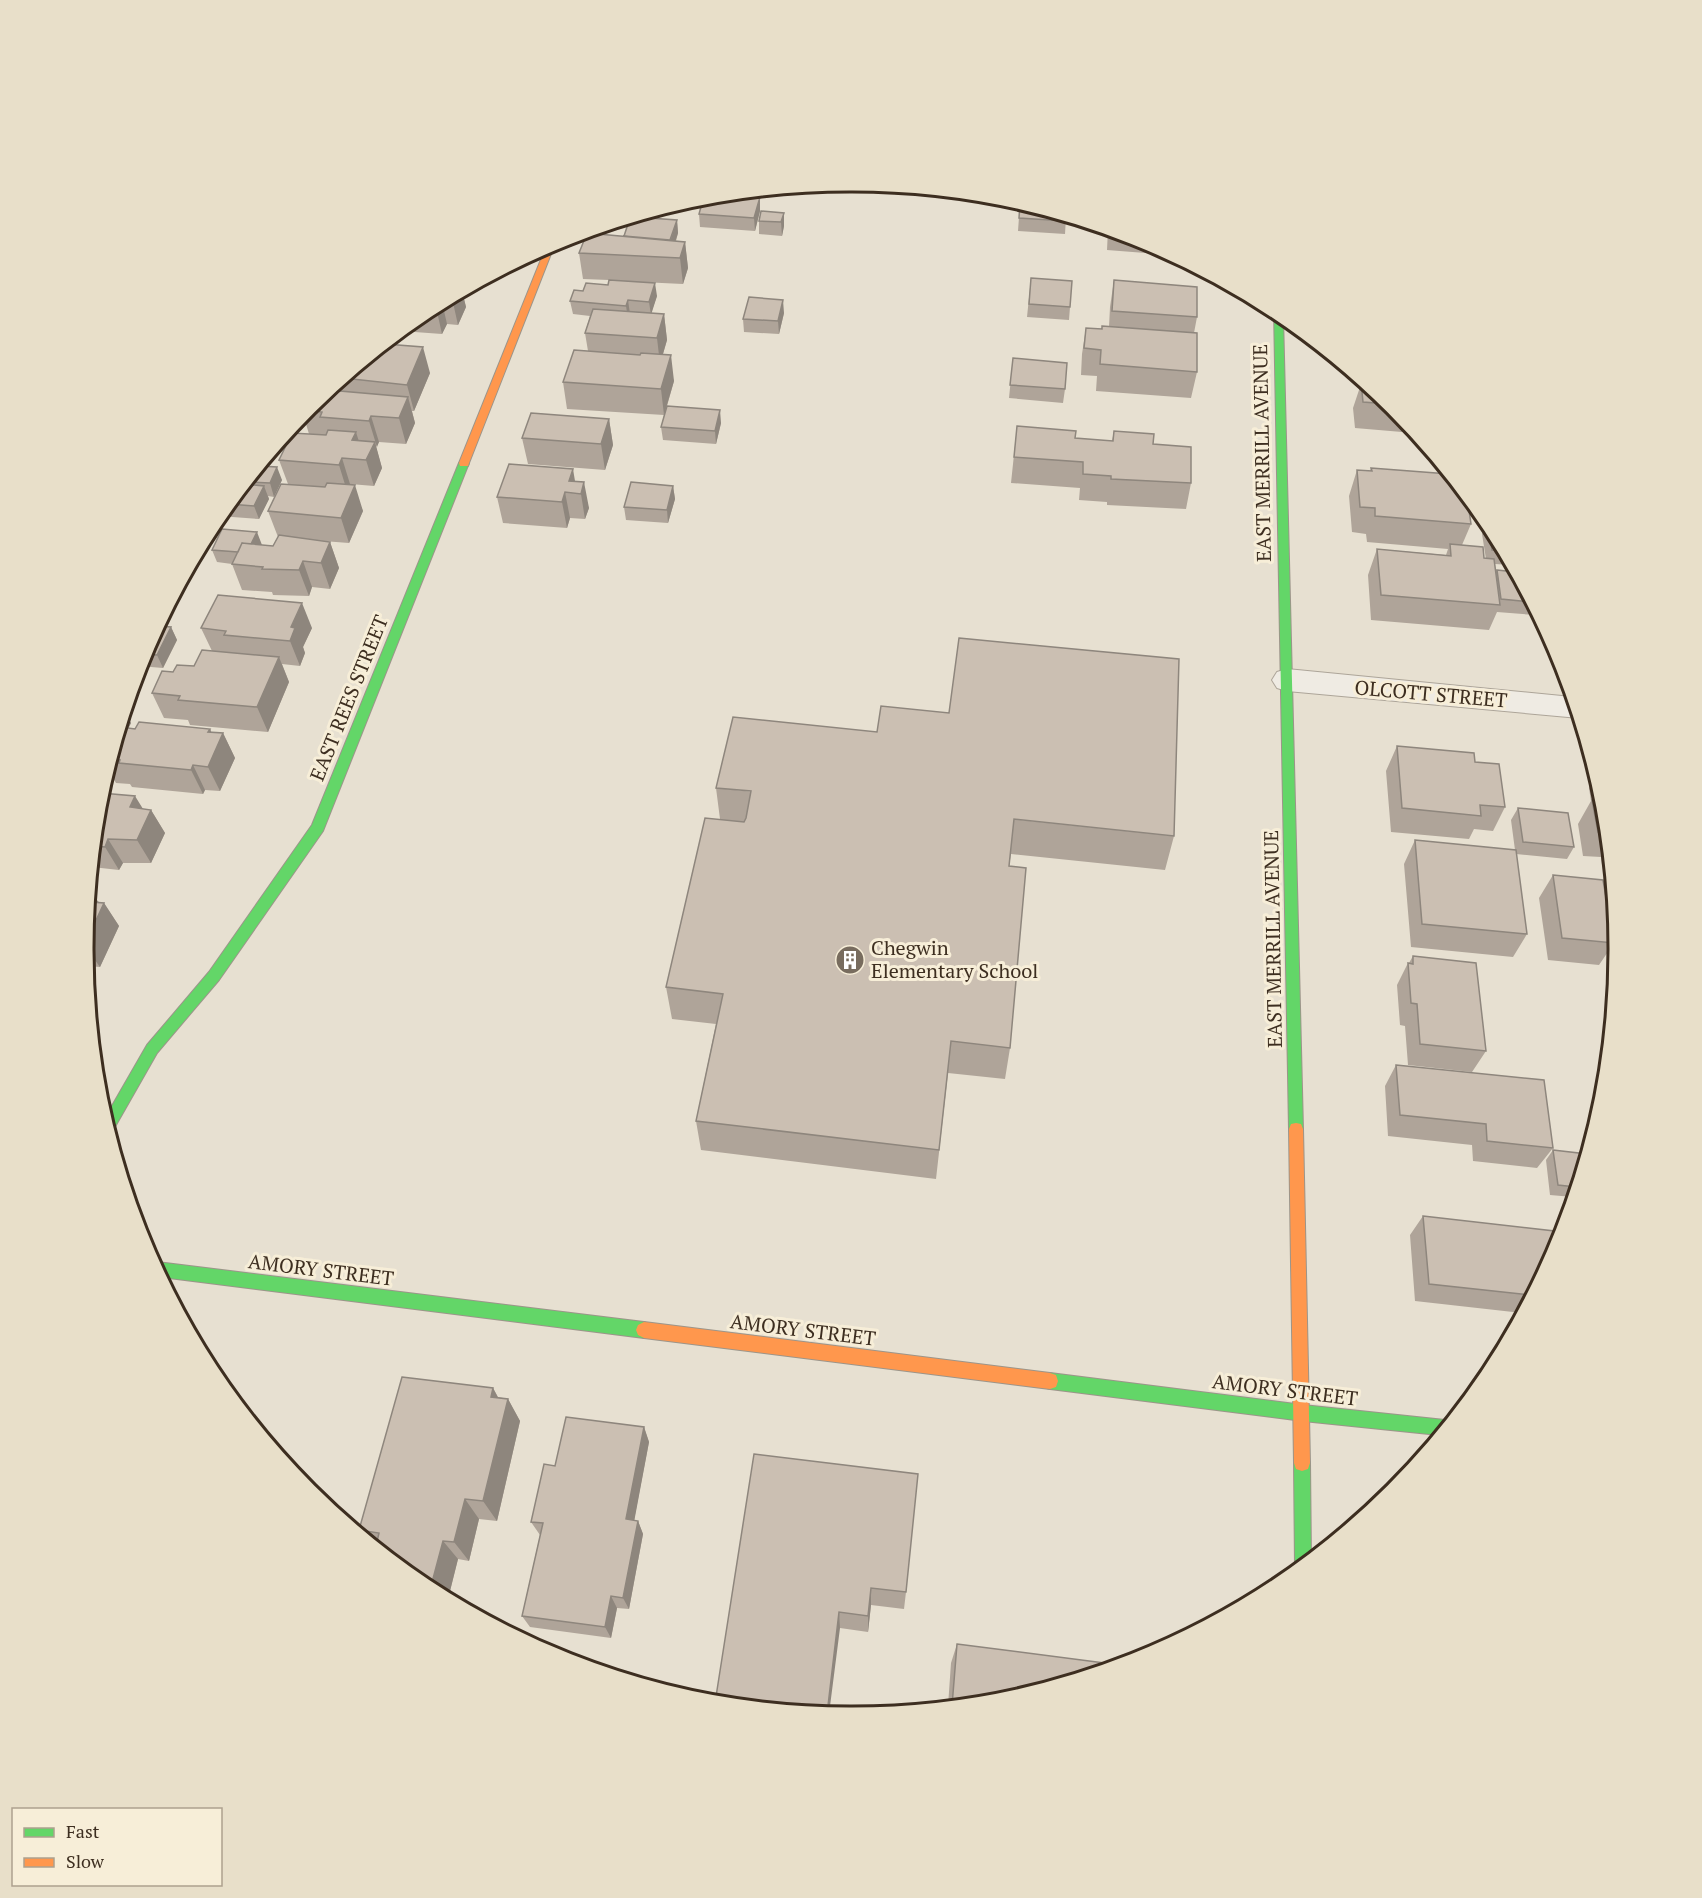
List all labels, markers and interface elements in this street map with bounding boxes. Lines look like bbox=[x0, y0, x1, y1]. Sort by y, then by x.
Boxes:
street label: EAST MERRILL AVENUE bbox=[1246, 344, 1277, 562]
street label: EAST REES STREET bbox=[303, 611, 394, 785]
street label: OLCOTT STREET bbox=[1354, 673, 1508, 714]
street label: EAST MERRILL AVENUE bbox=[1257, 830, 1288, 1048]
place label: Chegwin Elementary School bbox=[871, 934, 1038, 984]
building icon: Chegwin Elementary School bbox=[834, 944, 866, 976]
street label: AMORY STREET bbox=[247, 1247, 395, 1292]
street label: AMORY STREET bbox=[729, 1307, 877, 1352]
street label: AMORY STREET bbox=[1211, 1367, 1359, 1412]
legend bbox=[12, 1808, 222, 1886]
text: Fast bbox=[66, 1819, 100, 1843]
text: Slow bbox=[66, 1849, 105, 1873]

